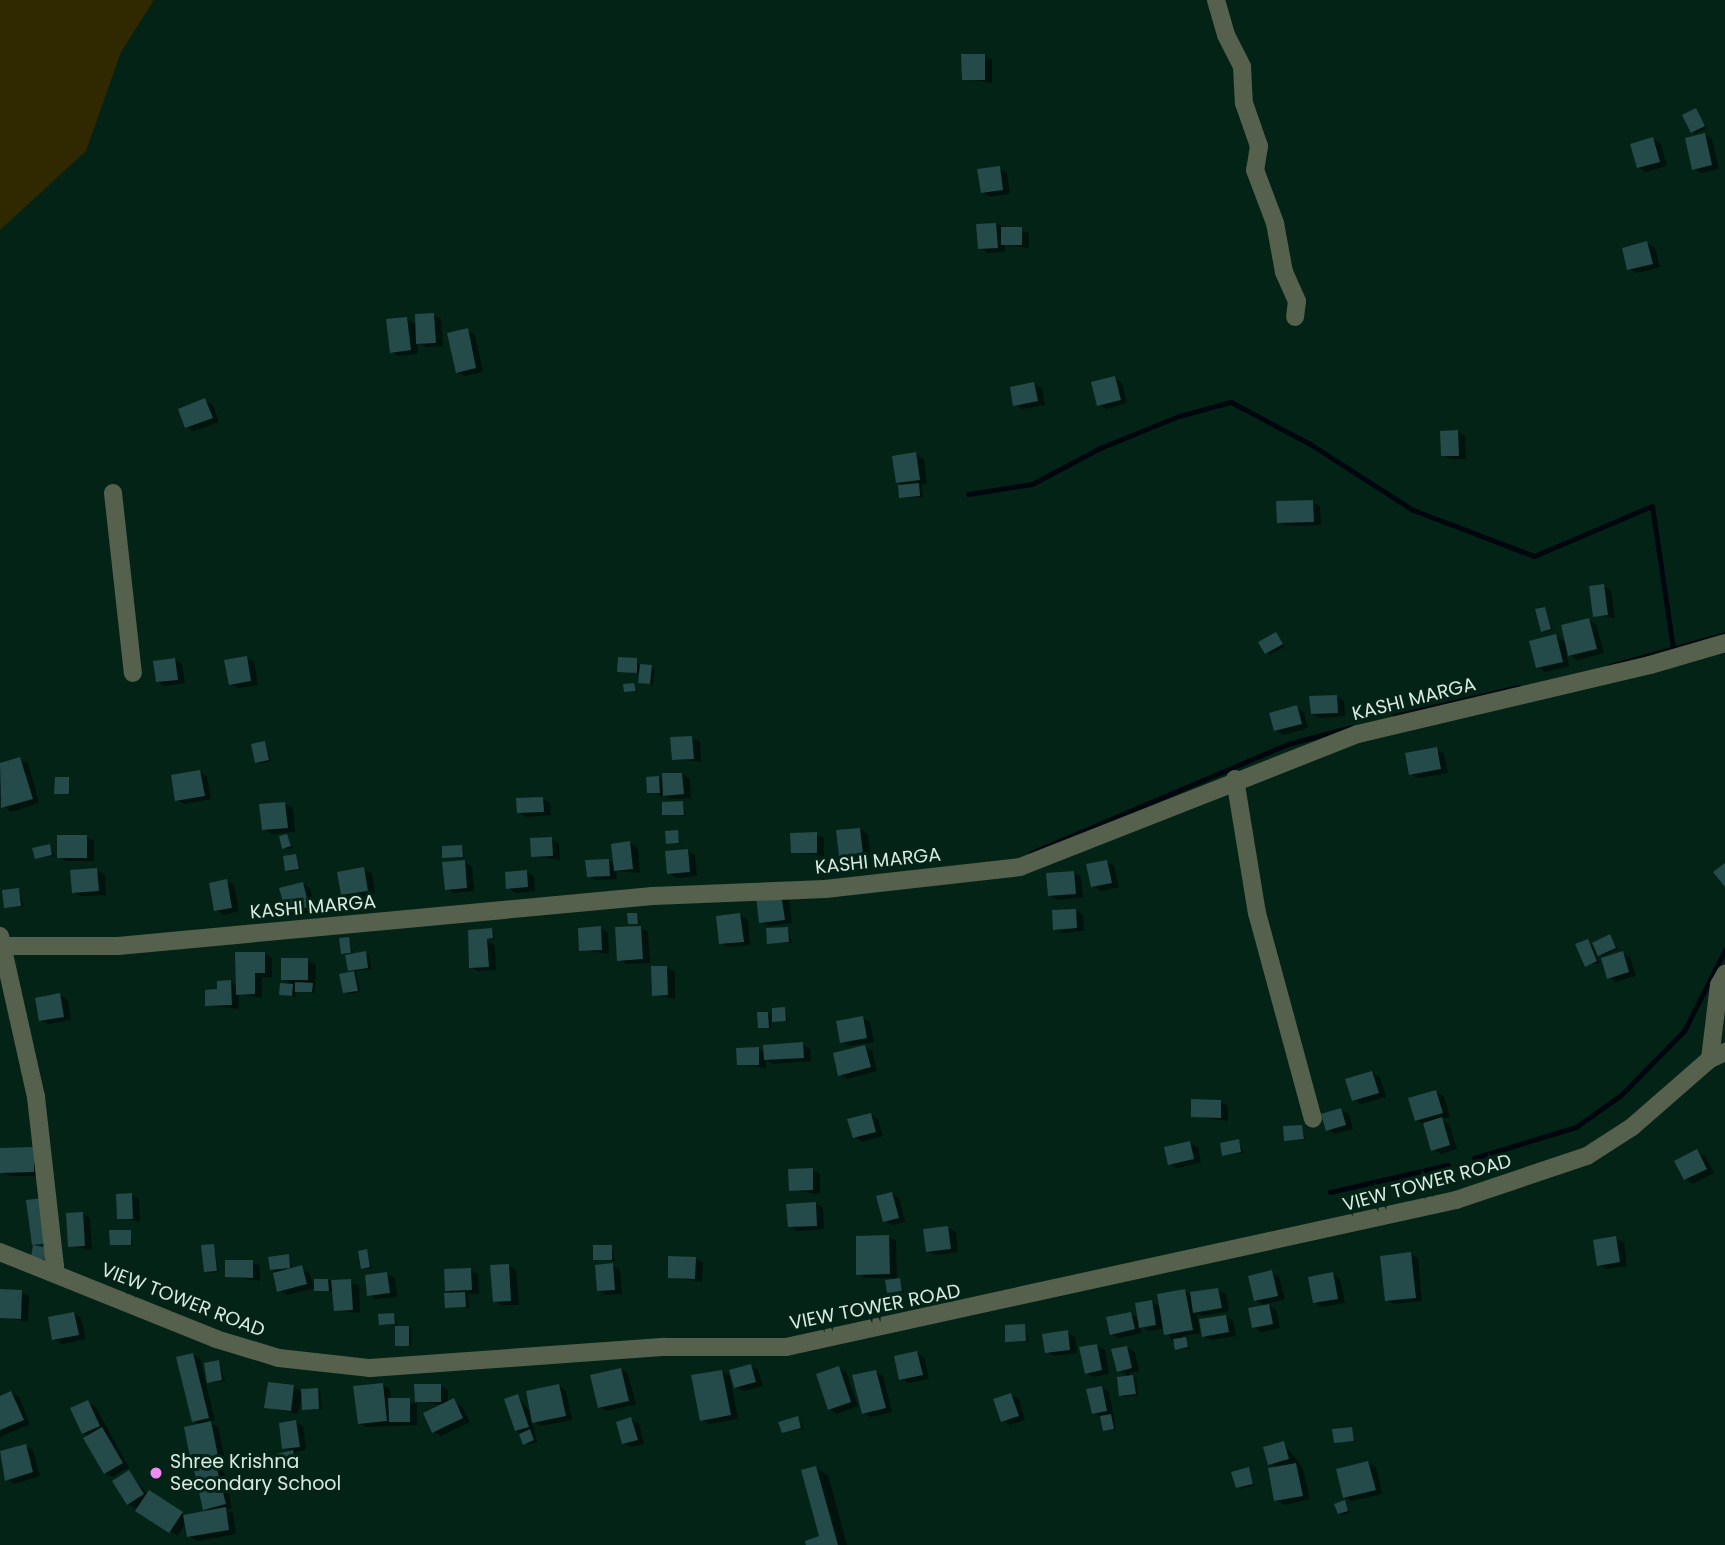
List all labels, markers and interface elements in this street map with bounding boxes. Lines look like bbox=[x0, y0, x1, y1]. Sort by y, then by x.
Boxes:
street label: KASHI MARGA bbox=[1350, 673, 1478, 725]
street label: KASHI MARGA bbox=[814, 843, 942, 879]
street label: KASHI MARGA bbox=[249, 890, 377, 924]
street label: VIEW TOWER ROAD bbox=[1340, 1150, 1514, 1216]
street label: VIEW TOWER ROAD bbox=[98, 1258, 268, 1342]
street label: VIEW TOWER ROAD bbox=[788, 1279, 962, 1335]
place label: Shree Krishna Secondary School bbox=[170, 1451, 341, 1495]
marker: Shree Krishna Secondary School bbox=[148, 1465, 164, 1481]

